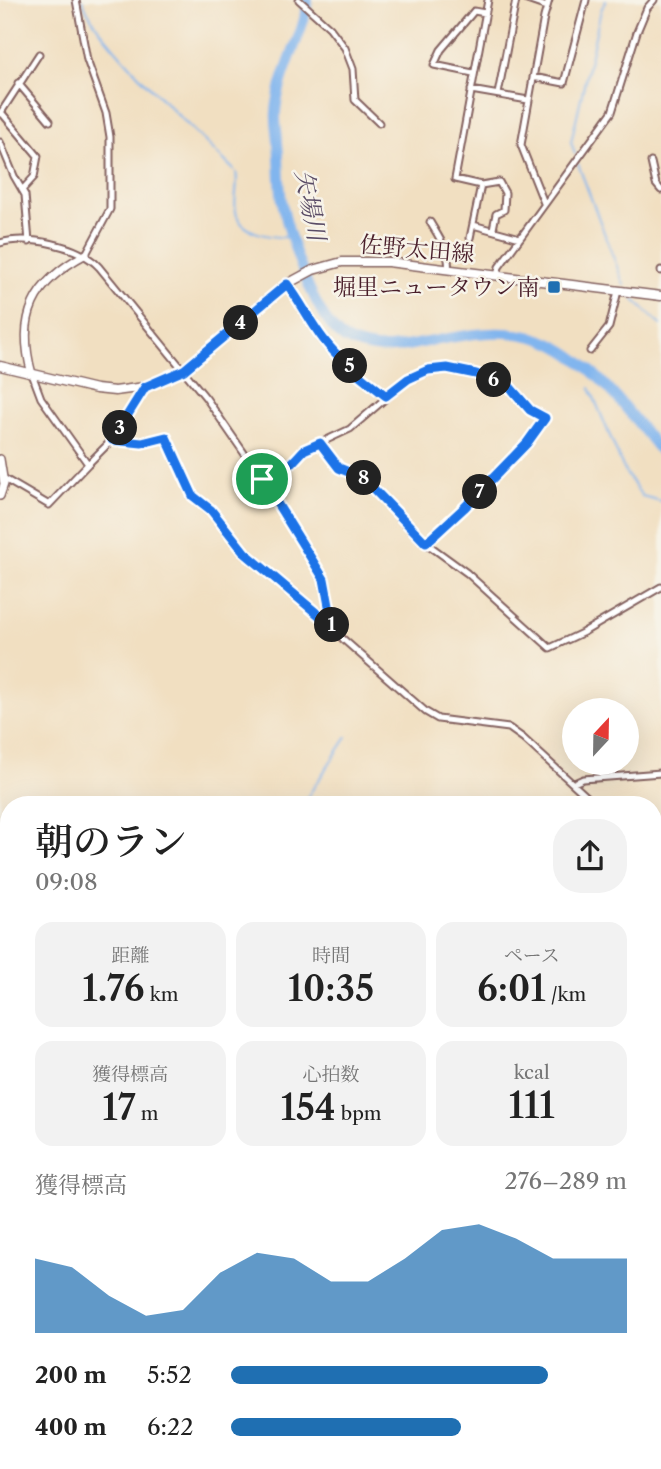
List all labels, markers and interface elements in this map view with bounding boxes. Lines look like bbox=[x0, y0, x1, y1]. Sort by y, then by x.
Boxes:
water label: 矢場川 bbox=[289, 167, 332, 246]
street label: 佐野太田線 bbox=[358, 230, 476, 268]
place label: 堀里ニュータウン南 bbox=[333, 273, 540, 301]
marker: 堀里ニュータウン南 bbox=[546, 279, 562, 295]
pin: 4 bbox=[224, 306, 258, 340]
text: 4 bbox=[235, 311, 246, 334]
pin: 5 bbox=[332, 348, 368, 384]
text: 5 bbox=[344, 354, 355, 377]
pin: 6 bbox=[476, 362, 512, 398]
text: 6 bbox=[488, 368, 499, 391]
pin: 3 bbox=[102, 410, 138, 446]
text: 3 bbox=[114, 416, 125, 439]
pin bbox=[232, 449, 292, 509]
icon: arrive bbox=[243, 460, 281, 498]
pin: 8 bbox=[346, 461, 382, 496]
text: 8 bbox=[358, 466, 369, 489]
pin: 7 bbox=[462, 475, 498, 510]
text: 7 bbox=[475, 480, 484, 503]
pin: 1 bbox=[314, 608, 350, 642]
text: 1 bbox=[327, 613, 336, 636]
north arrow bbox=[562, 698, 639, 775]
map controls bbox=[562, 698, 639, 775]
text: 朝のラン bbox=[35, 818, 187, 865]
button: share bbox=[553, 819, 627, 893]
text: 09:08 bbox=[35, 868, 98, 896]
text: 距離 bbox=[111, 944, 149, 967]
text: 時間 bbox=[312, 944, 350, 967]
text: ペース bbox=[504, 944, 560, 967]
text: 1.76 bbox=[82, 967, 145, 1010]
text: 10:35 bbox=[288, 967, 374, 1010]
text: 6:01 bbox=[477, 967, 546, 1010]
text: km bbox=[145, 983, 178, 1006]
text: /km bbox=[546, 983, 586, 1006]
text: kcal bbox=[514, 1061, 550, 1084]
text: 獲得標高 bbox=[92, 1063, 168, 1086]
text: 心拍数 bbox=[302, 1063, 360, 1086]
text: 111 bbox=[509, 1084, 555, 1127]
text: 17 bbox=[102, 1086, 136, 1129]
text: 154 bbox=[280, 1086, 336, 1129]
text: m bbox=[136, 1102, 158, 1125]
text: bpm bbox=[336, 1102, 382, 1125]
text: 276–289 m bbox=[504, 1167, 627, 1195]
text: 獲得標高 bbox=[35, 1171, 127, 1199]
text: 200 m bbox=[35, 1361, 107, 1389]
text: 5:52 bbox=[147, 1361, 192, 1389]
text: 400 m bbox=[35, 1413, 107, 1441]
text: 6:22 bbox=[147, 1413, 193, 1441]

